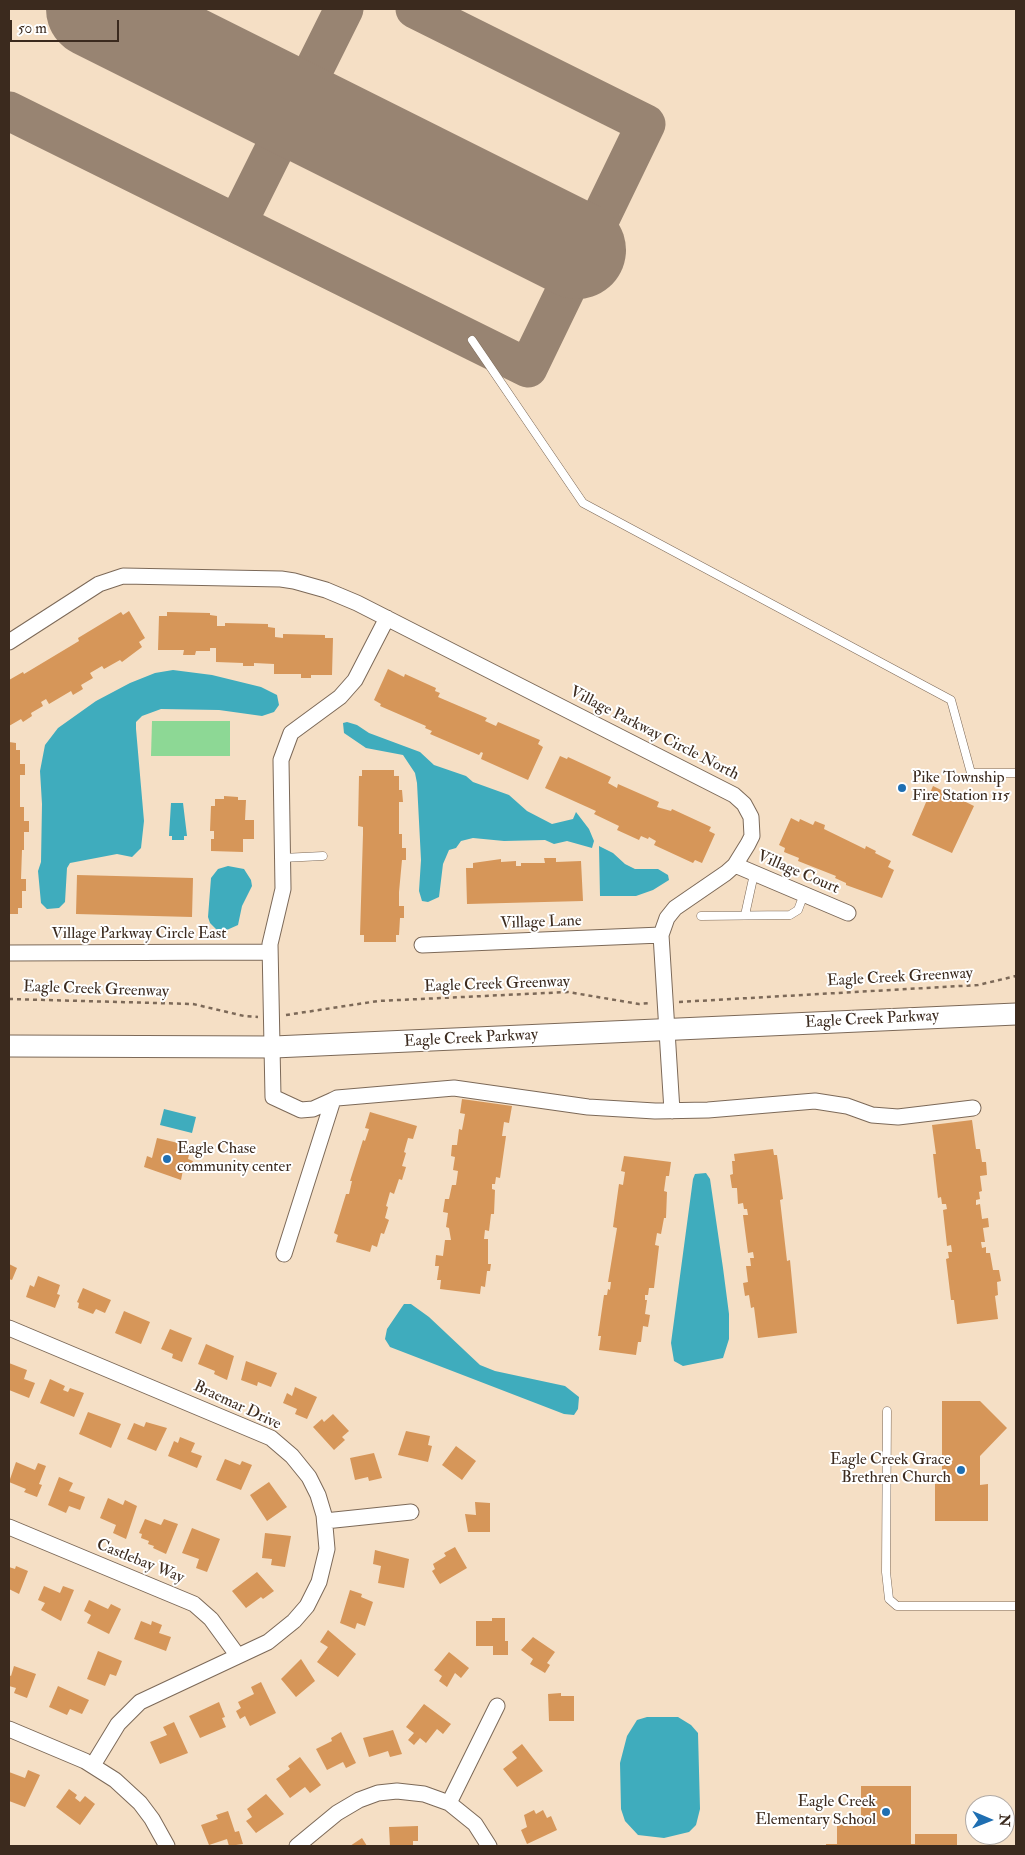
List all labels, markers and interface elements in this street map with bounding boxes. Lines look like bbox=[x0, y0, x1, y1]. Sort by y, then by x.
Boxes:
scale bar bbox=[12, 10, 121, 42]
text: 50 m bbox=[18, 19, 47, 38]
street label: Village Parkway Circle North bbox=[566, 683, 742, 785]
place label: Pike Township Fire Station 115 bbox=[912, 769, 1010, 807]
marker: Pike Township Fire Station 115 bbox=[896, 782, 908, 794]
street label: Village Court bbox=[754, 847, 842, 899]
street label: Village Lane bbox=[500, 912, 582, 934]
street label: Village Parkway Circle East bbox=[52, 925, 226, 945]
street label: Eagle Creek Greenway bbox=[827, 965, 973, 991]
street label: Eagle Creek Greenway bbox=[424, 973, 570, 997]
street label: Eagle Creek Greenway bbox=[23, 978, 169, 1002]
street label: Eagle Creek Parkway bbox=[804, 1007, 940, 1033]
street label: Eagle Creek Parkway bbox=[403, 1026, 539, 1052]
place label: Eagle Chase community center bbox=[177, 1140, 291, 1178]
marker: Eagle Chase community center bbox=[161, 1153, 173, 1165]
street label: Braemar Drive bbox=[190, 1377, 284, 1435]
place label: Eagle Creek Grace Brethren Church bbox=[830, 1451, 951, 1489]
marker: Eagle Creek Grace Brethren Church bbox=[955, 1464, 967, 1476]
street label: Castlebay Way bbox=[93, 1536, 187, 1588]
place label: Eagle Creek Elementary School bbox=[755, 1793, 876, 1831]
north arrow bbox=[965, 1795, 1015, 1845]
marker: Eagle Creek Elementary School bbox=[880, 1806, 892, 1818]
text: N bbox=[996, 1814, 1013, 1827]

